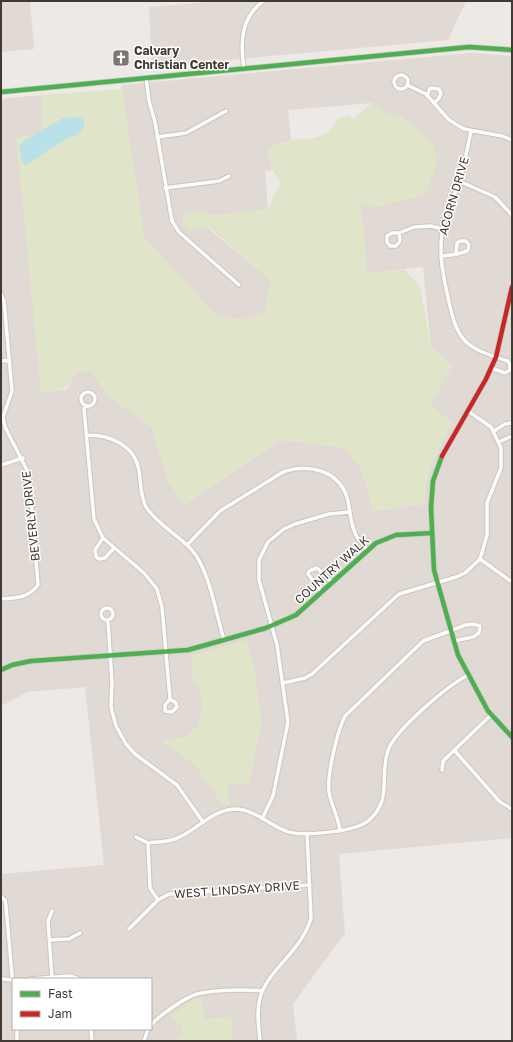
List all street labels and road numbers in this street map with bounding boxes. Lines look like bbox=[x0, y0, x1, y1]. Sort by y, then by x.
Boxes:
street label: ACORN DRIVE bbox=[435, 155, 472, 237]
street label: BEVERLY DRIVE bbox=[18, 470, 43, 562]
street label: COUNTRY WALK bbox=[291, 532, 372, 607]
street label: WEST LINDSAY DRIVE bbox=[174, 878, 300, 901]

